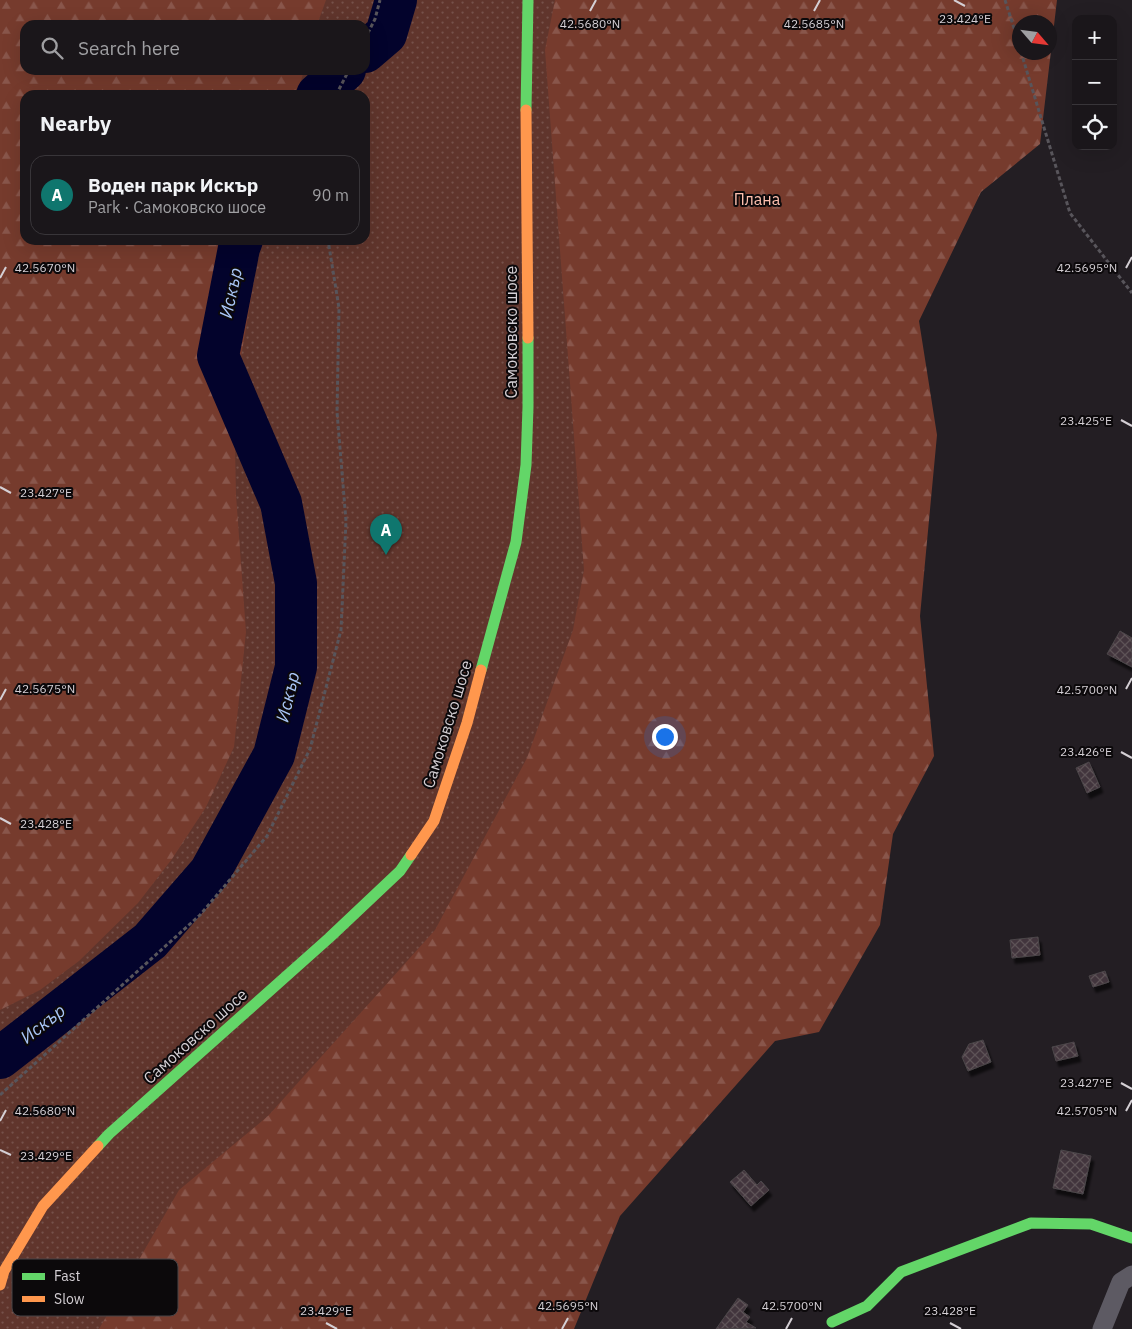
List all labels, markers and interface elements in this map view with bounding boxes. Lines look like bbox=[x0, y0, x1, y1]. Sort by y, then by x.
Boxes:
text: 23.424°E bbox=[939, 11, 991, 26]
north arrow bbox=[1012, 15, 1057, 60]
map controls bbox=[1072, 15, 1117, 150]
button: + bbox=[1072, 15, 1117, 60]
text: 42.5680°N bbox=[560, 16, 620, 31]
text: 42.5685°N bbox=[784, 16, 844, 31]
search box bbox=[20, 20, 370, 75]
icon: search bbox=[38, 34, 66, 62]
text: Search here bbox=[78, 36, 180, 60]
button: − bbox=[1072, 60, 1117, 105]
button: locate bbox=[1072, 105, 1117, 150]
text: Nearby bbox=[40, 109, 111, 137]
text: Воден парк Искър bbox=[88, 173, 258, 197]
text: A bbox=[52, 185, 62, 205]
text: 90 m bbox=[312, 185, 349, 205]
park label: Плана bbox=[734, 189, 781, 209]
text: Park · Самоковско шосе bbox=[88, 197, 266, 217]
text: 42.5670°N bbox=[15, 260, 75, 275]
text: 42.5695°N bbox=[1057, 260, 1117, 275]
street label: Самоковско шосе bbox=[501, 265, 521, 398]
water label: Искър bbox=[214, 266, 247, 320]
text: 23.425°E bbox=[1060, 413, 1112, 428]
text: 23.427°E bbox=[20, 485, 72, 500]
pin: A bbox=[370, 514, 402, 555]
street label: Самоковско шосе bbox=[418, 657, 476, 790]
water label: Искър bbox=[271, 669, 304, 724]
text: 42.5675°N bbox=[15, 681, 75, 696]
text: 42.5700°N bbox=[1057, 682, 1117, 697]
your location bbox=[652, 724, 678, 750]
text: 23.426°E bbox=[1060, 744, 1112, 759]
text: 23.428°E bbox=[20, 816, 72, 831]
street label: Самоковско шосе bbox=[139, 984, 251, 1088]
water label: Искър bbox=[15, 999, 70, 1048]
text: 23.427°E bbox=[1060, 1075, 1112, 1090]
text: 42.5680°N bbox=[15, 1103, 75, 1118]
text: 42.5705°N bbox=[1057, 1103, 1117, 1118]
text: 23.429°E bbox=[20, 1148, 72, 1163]
legend bbox=[12, 1259, 178, 1316]
text: Fast bbox=[54, 1267, 80, 1285]
text: Slow bbox=[54, 1290, 85, 1308]
text: 42.5695°N bbox=[538, 1298, 598, 1313]
text: 42.5700°N bbox=[762, 1298, 822, 1313]
text: 23.429°E bbox=[300, 1303, 352, 1318]
text: 23.428°E bbox=[924, 1303, 976, 1318]

